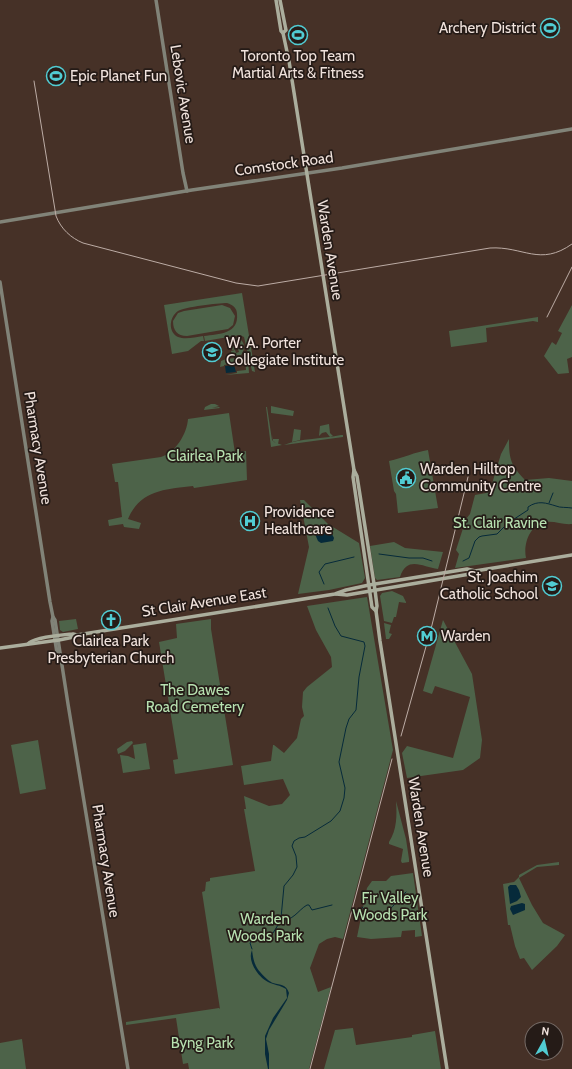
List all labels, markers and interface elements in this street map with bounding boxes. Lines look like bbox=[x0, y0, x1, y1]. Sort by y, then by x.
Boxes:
sports icon: Archery District bbox=[539, 17, 561, 39]
place label: Archery District bbox=[439, 19, 536, 37]
sports icon: Toronto Top Team Martial Arts & Fitness bbox=[287, 24, 309, 46]
street label: Lebovic Avenue bbox=[166, 43, 200, 145]
place label: Toronto Top Team Martial Arts & Fitness bbox=[232, 47, 364, 82]
sports icon: Epic Planet Fun bbox=[45, 65, 67, 87]
place label: Epic Planet Fun bbox=[70, 67, 167, 85]
street label: Comstock Road bbox=[234, 148, 334, 180]
street label: Warden Avenue bbox=[313, 199, 347, 301]
place label: W. A. Porter Collegiate Institute bbox=[226, 334, 344, 369]
school or university icon: W. A. Porter Collegiate Institute bbox=[201, 341, 223, 363]
street label: Pharmacy Avenue bbox=[20, 390, 56, 506]
park label: Clairlea Park bbox=[167, 447, 244, 465]
place label: Warden Hilltop Community Centre bbox=[420, 460, 542, 495]
public building icon: Warden Hilltop Community Centre bbox=[395, 467, 417, 489]
place label: Providence Healthcare bbox=[264, 503, 335, 538]
hospital icon: Providence Healthcare bbox=[239, 510, 261, 532]
park label: St. Clair Ravine bbox=[453, 514, 547, 532]
place label: St. Joachim Catholic School bbox=[440, 568, 538, 603]
school or university icon: St. Joachim Catholic School bbox=[541, 575, 563, 597]
street label: St Clair Avenue East bbox=[140, 583, 268, 621]
church icon: Clairlea Park Presbyterian Church bbox=[100, 609, 122, 631]
metro station icon: Warden bbox=[416, 625, 438, 647]
place label: Warden bbox=[441, 627, 491, 645]
place label: Clairlea Park Presbyterian Church bbox=[48, 632, 174, 667]
park label: The Dawes Road Cemetery bbox=[146, 681, 245, 716]
street label: Warden Avenue bbox=[404, 776, 438, 878]
street label: Pharmacy Avenue bbox=[88, 803, 124, 919]
park label: Fir Valley Woods Park bbox=[352, 889, 428, 924]
park label: Warden Woods Park bbox=[227, 910, 303, 945]
north arrow bbox=[524, 1021, 564, 1061]
text: N bbox=[541, 1024, 550, 1039]
park label: Byng Park bbox=[171, 1034, 234, 1052]

